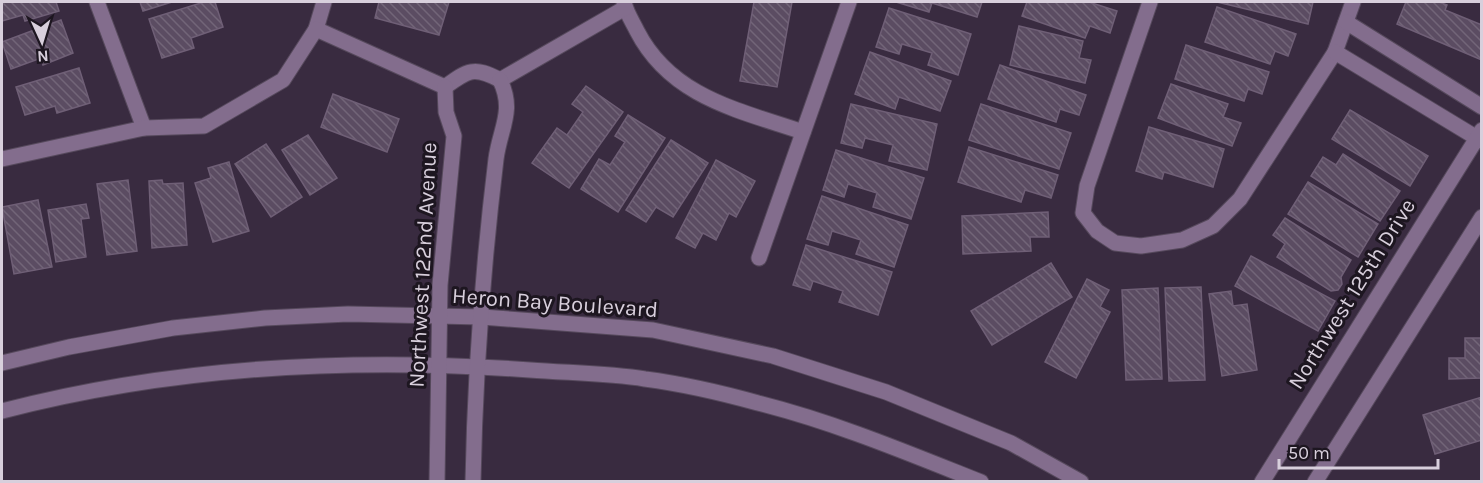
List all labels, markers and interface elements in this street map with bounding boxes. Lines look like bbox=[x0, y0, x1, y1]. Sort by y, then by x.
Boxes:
north arrow bbox=[12, 12, 72, 72]
text: N bbox=[37, 47, 49, 66]
street label: Northwest 122nd Avenue bbox=[404, 142, 442, 388]
street label: Northwest 125th Drive bbox=[1283, 194, 1421, 394]
street label: Heron Bay Boulevard bbox=[451, 283, 659, 323]
scale bar bbox=[1279, 432, 1438, 470]
text: 50 m bbox=[1288, 442, 1330, 464]

